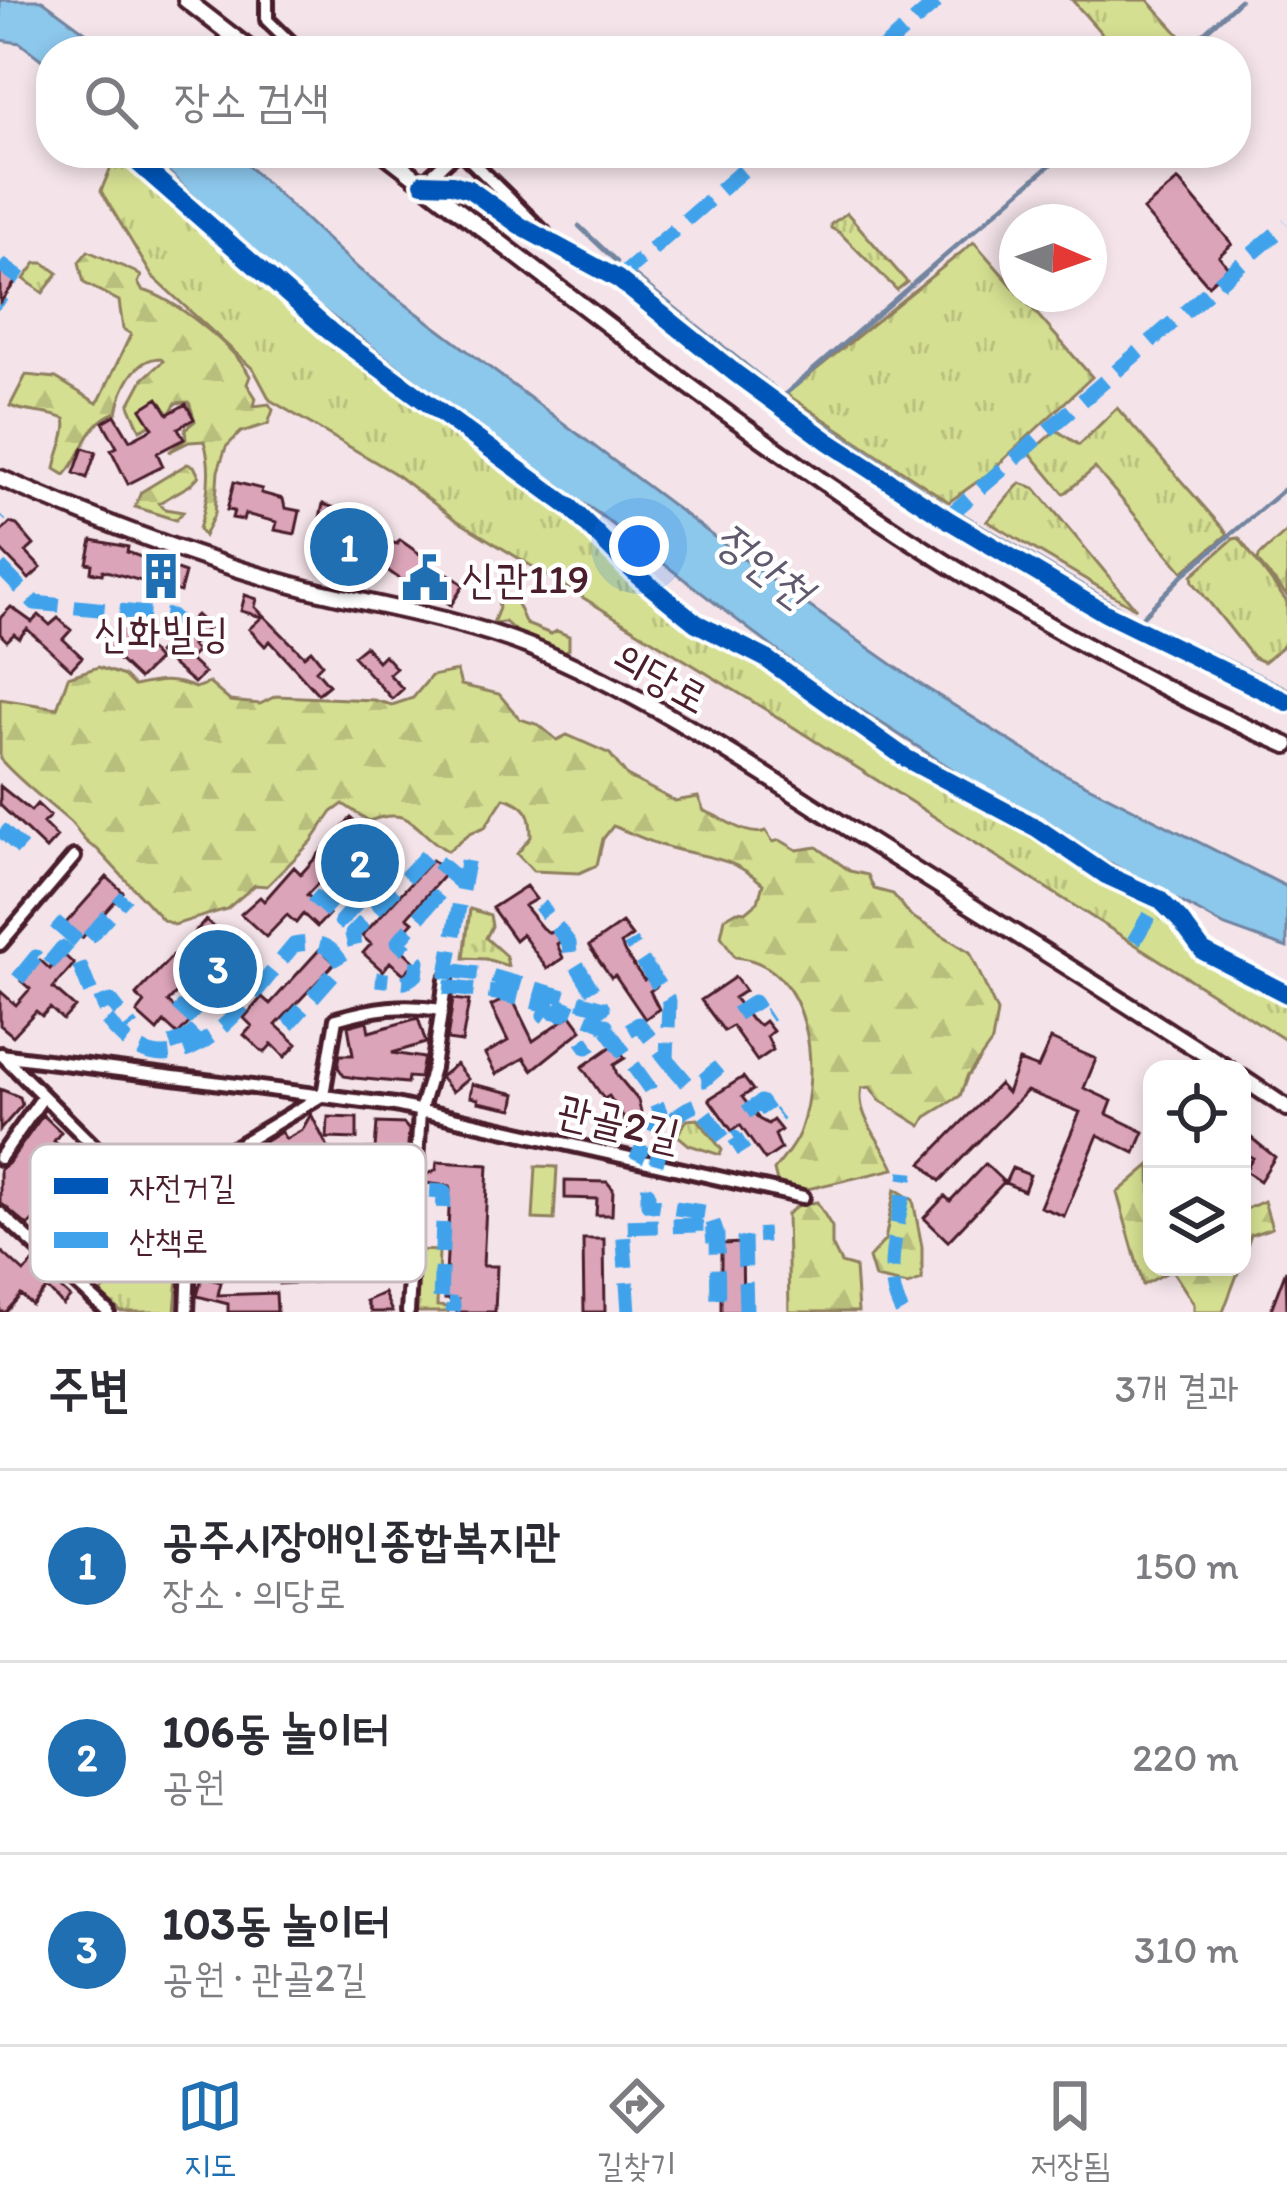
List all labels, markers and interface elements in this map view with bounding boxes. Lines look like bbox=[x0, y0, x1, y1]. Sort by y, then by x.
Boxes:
search box bbox=[36, 36, 1251, 168]
icon: search bbox=[78, 69, 144, 135]
text: 장소 검색 bbox=[174, 73, 329, 127]
north arrow bbox=[999, 204, 1107, 312]
pin: 1 bbox=[310, 502, 388, 592]
water label: 정안천 bbox=[704, 510, 827, 621]
your location bbox=[609, 516, 669, 576]
building icon: 신화빌딩 bbox=[136, 551, 186, 601]
public building icon: 신관119 bbox=[400, 553, 450, 603]
place label: 신관119 bbox=[461, 553, 590, 604]
place label: 신화빌딩 bbox=[93, 607, 229, 658]
street label: 의당로 bbox=[604, 630, 718, 724]
pin: 2 bbox=[321, 818, 399, 908]
pin: 3 bbox=[179, 924, 257, 1014]
map controls bbox=[1143, 1060, 1251, 1276]
button: locate bbox=[1143, 1060, 1251, 1168]
street label: 관골2길 bbox=[553, 1083, 685, 1161]
legend bbox=[30, 1144, 426, 1282]
text: 자전거길 bbox=[129, 1167, 235, 1206]
button: layers bbox=[1143, 1168, 1251, 1276]
text: 산책로 bbox=[129, 1221, 209, 1260]
text: 주변 bbox=[48, 1358, 130, 1419]
text: 3개 결과 bbox=[1115, 1365, 1239, 1412]
text: 공주시장애인종합복지관 bbox=[162, 1512, 560, 1566]
text: 1 bbox=[78, 1542, 96, 1589]
text: 150 m bbox=[1135, 1542, 1239, 1589]
text: 장소 · 의당로 bbox=[162, 1570, 346, 1617]
text: 106동 놀이터 bbox=[162, 1704, 389, 1758]
text: 2 bbox=[77, 1734, 97, 1781]
text: 220 m bbox=[1132, 1734, 1239, 1781]
text: 공원 bbox=[162, 1762, 225, 1809]
text: 103동 놀이터 bbox=[162, 1896, 390, 1950]
text: 3 bbox=[76, 1926, 98, 1973]
text: 310 m bbox=[1134, 1926, 1239, 1973]
text: 공원 · 관골2길 bbox=[162, 1954, 366, 2001]
tab: 지도 bbox=[177, 2073, 243, 2187]
tab: 길찾기 bbox=[597, 2073, 676, 2187]
tab: 저장됨 bbox=[1030, 2073, 1110, 2187]

